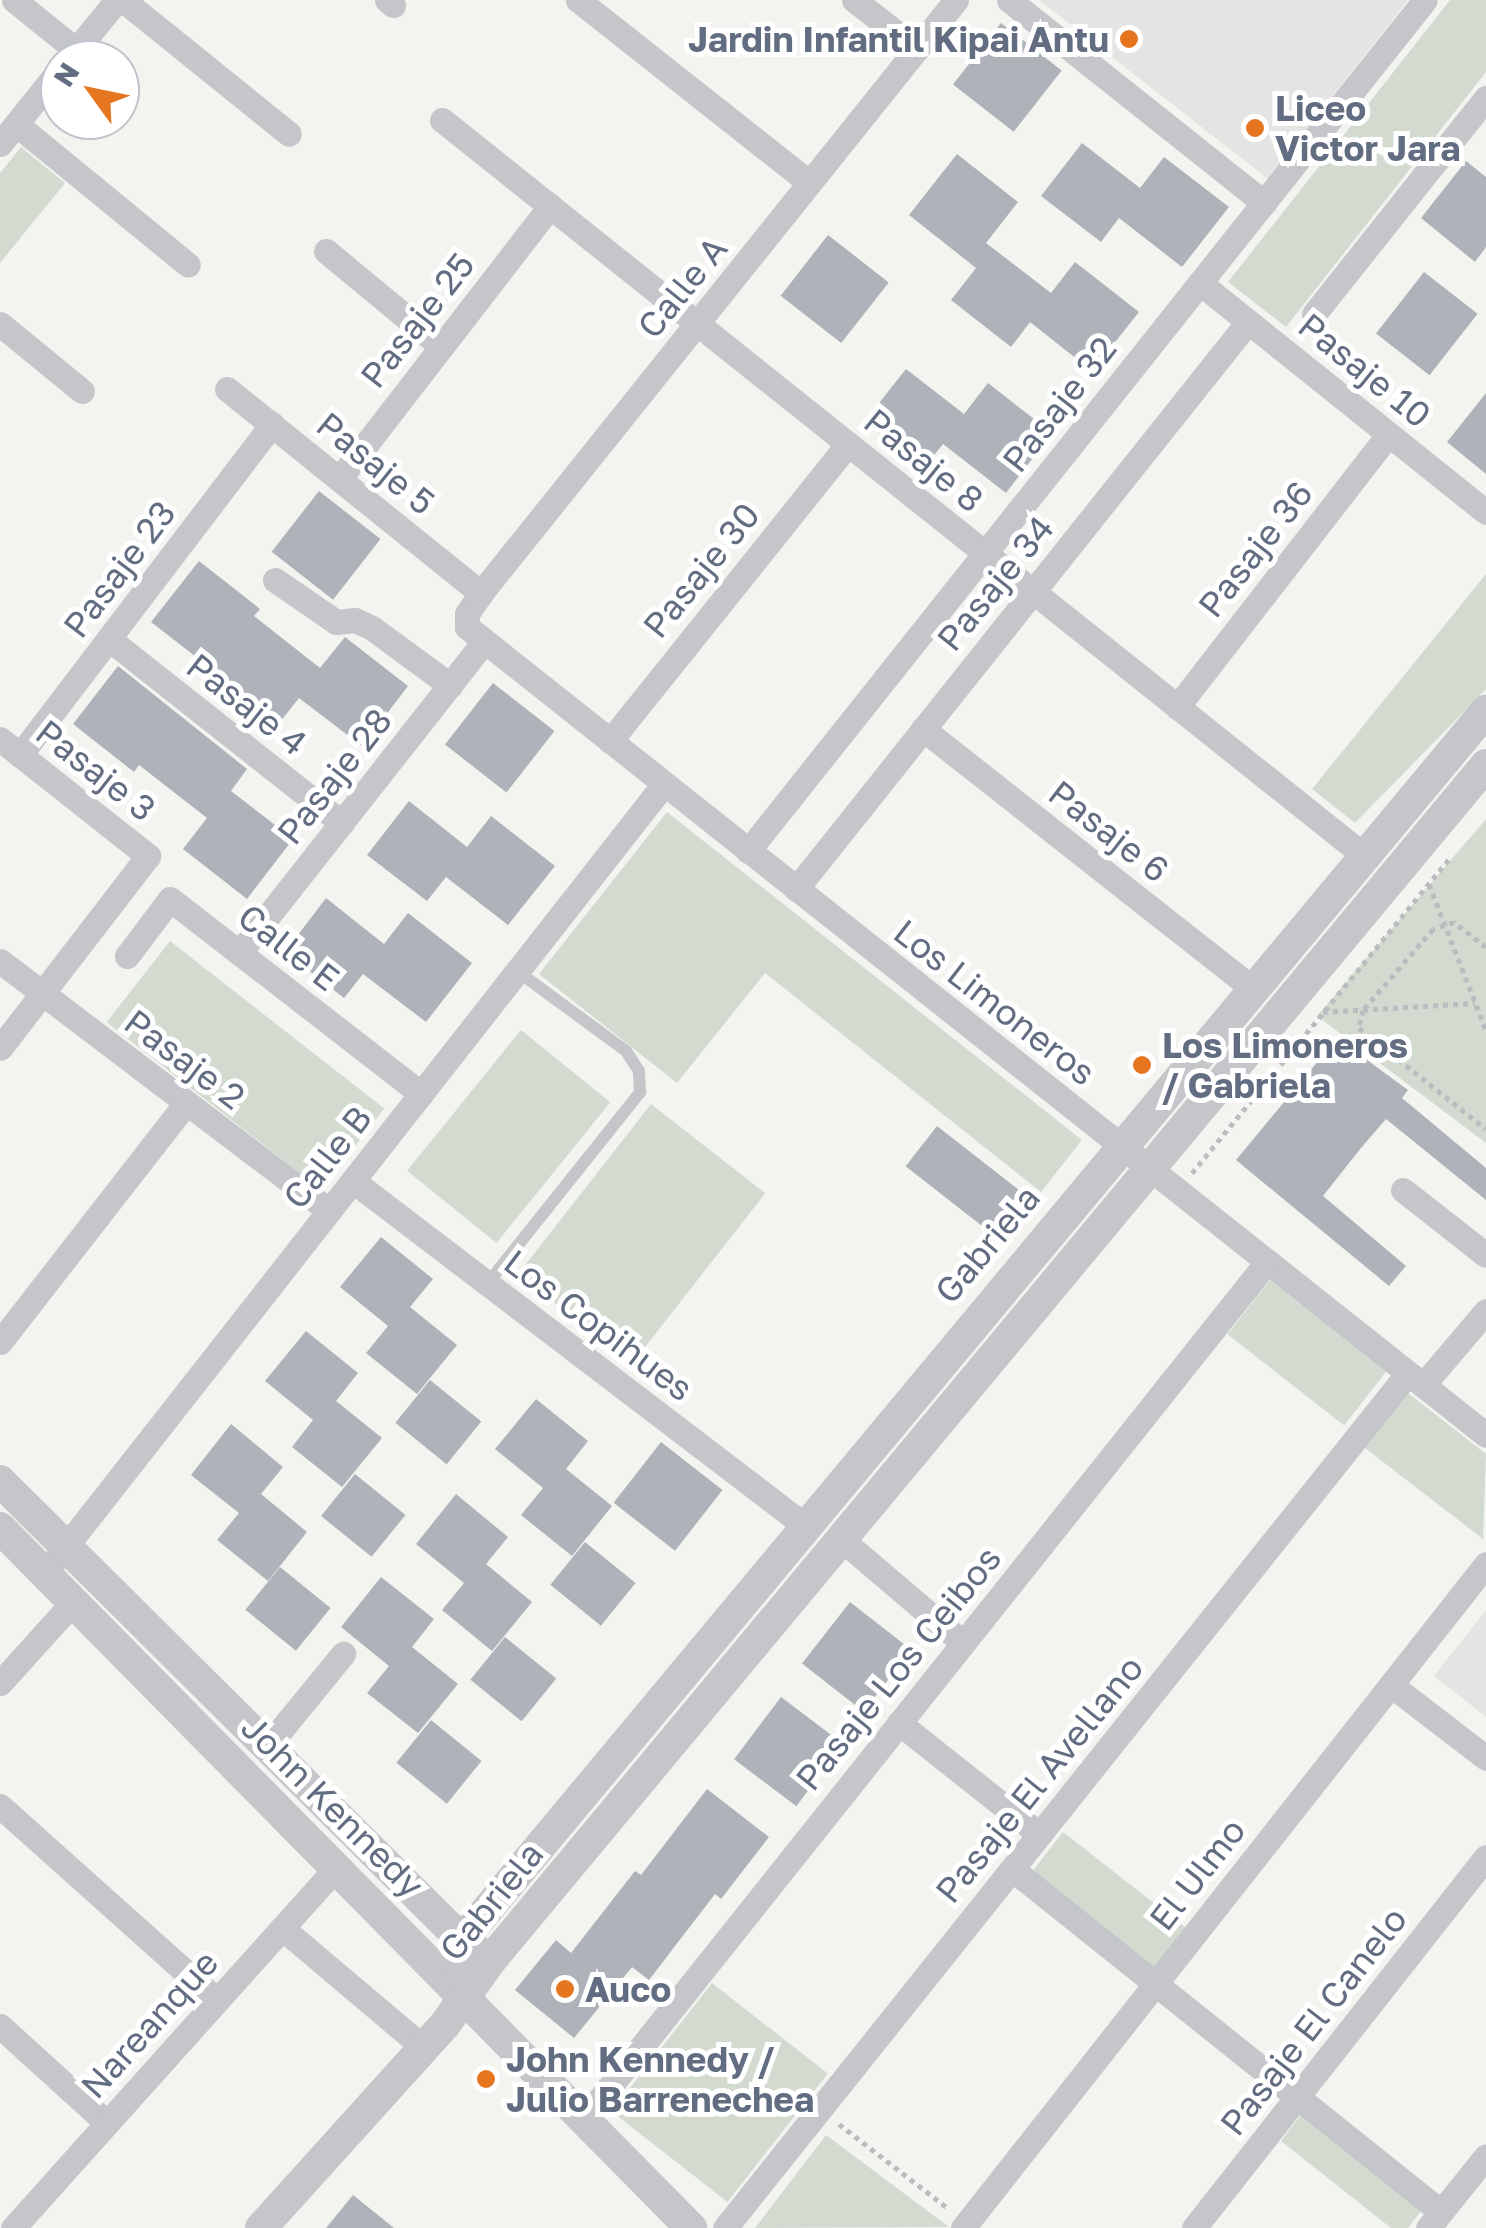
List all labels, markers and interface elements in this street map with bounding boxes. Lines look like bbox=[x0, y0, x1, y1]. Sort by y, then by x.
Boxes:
place label: Jardin Infantil Kipai Antu bbox=[688, 18, 1109, 60]
marker: Jardin Infantil Kipai Antu bbox=[1118, 28, 1140, 50]
north arrow bbox=[40, 40, 140, 140]
text: N bbox=[46, 57, 86, 92]
place label: Liceo Victor Jara bbox=[1275, 87, 1461, 169]
marker: Liceo Victor Jara bbox=[1244, 117, 1266, 139]
street label: Calle A bbox=[629, 228, 735, 346]
street label: Pasaje 25 bbox=[351, 244, 483, 396]
street label: Pasaje 10 bbox=[1290, 304, 1440, 436]
street label: Pasaje 32 bbox=[993, 328, 1125, 480]
street label: Pasaje 8 bbox=[856, 399, 992, 521]
street label: Pasaje 5 bbox=[309, 403, 443, 523]
street label: Pasaje 36 bbox=[1189, 473, 1321, 625]
street label: Pasaje 23 bbox=[54, 493, 184, 645]
street label: Pasaje 30 bbox=[634, 494, 768, 646]
street label: Pasaje 34 bbox=[928, 507, 1062, 659]
street label: Pasaje 4 bbox=[179, 644, 315, 764]
street label: Pasaje 28 bbox=[268, 700, 400, 852]
street label: Pasaje 3 bbox=[28, 710, 164, 830]
street label: Pasaje 6 bbox=[1041, 771, 1177, 891]
street label: Calle E bbox=[230, 895, 348, 999]
street label: Los Limoneros bbox=[886, 910, 1104, 1094]
street label: Pasaje 2 bbox=[117, 1000, 253, 1118]
place label: Los Limoneros / Gabriela bbox=[1162, 1024, 1408, 1106]
marker: Los Limoneros / Gabriela bbox=[1131, 1054, 1153, 1076]
street label: Calle B bbox=[274, 1098, 380, 1216]
street label: Gabriela bbox=[926, 1177, 1048, 1311]
street label: Los Copihues bbox=[496, 1240, 702, 1410]
street label: Pasaje Los Ceibos bbox=[787, 1538, 1009, 1798]
street label: Pasaje El Avellano bbox=[927, 1647, 1151, 1911]
street label: John Kennedy bbox=[233, 1706, 433, 1906]
street label: El Ulmo bbox=[1140, 1810, 1254, 1938]
street label: Gabriela bbox=[431, 1833, 551, 1969]
street label: Pasaje El Canelo bbox=[1211, 1899, 1415, 2143]
street label: Nareanque bbox=[72, 1941, 226, 2107]
place label: Auco bbox=[585, 1968, 671, 2010]
marker: Auco bbox=[554, 1978, 576, 2000]
place label: John Kennedy / Julio Barrenechea bbox=[506, 2038, 814, 2120]
marker: John Kennedy / Julio Barrenechea bbox=[475, 2068, 497, 2090]

